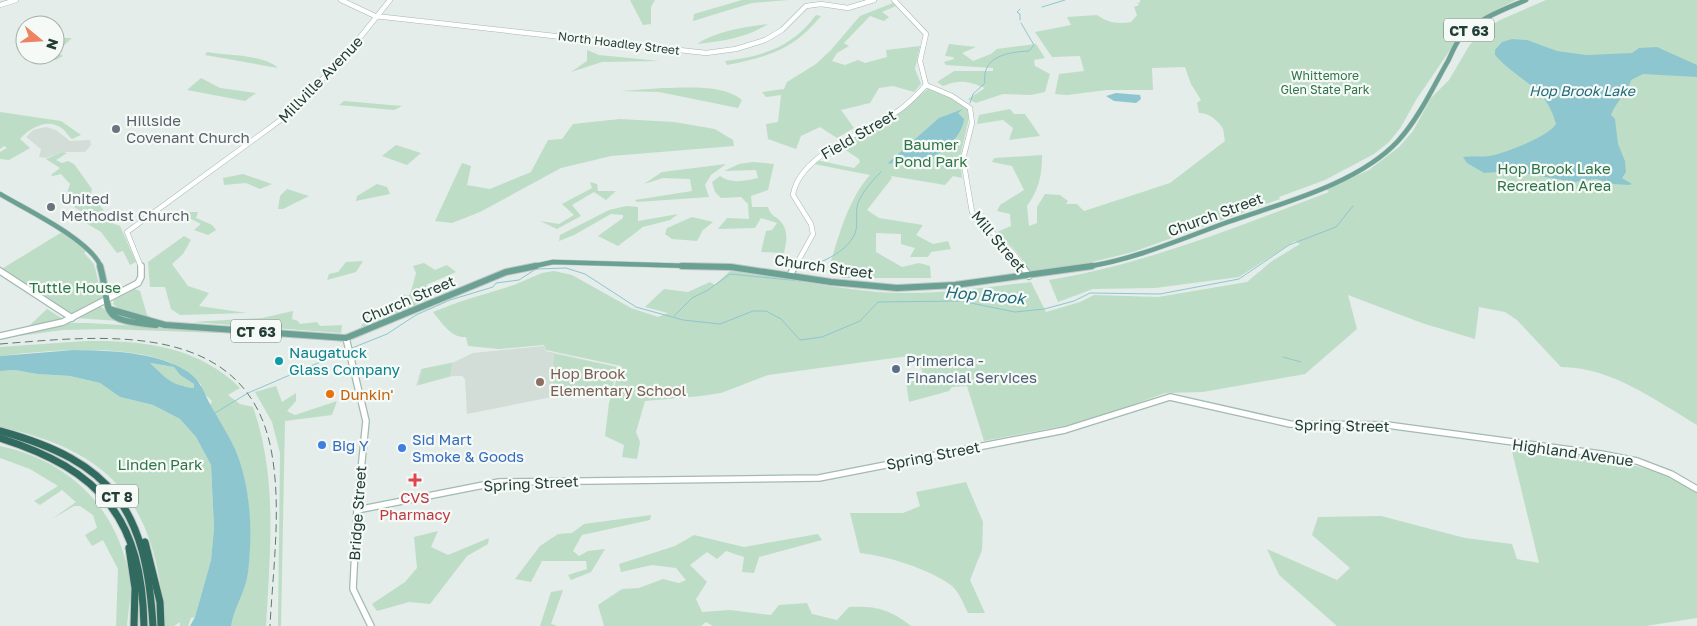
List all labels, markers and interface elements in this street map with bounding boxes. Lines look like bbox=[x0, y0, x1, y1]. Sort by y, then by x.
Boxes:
north arrow bbox=[15, 15, 65, 65]
road number: CT 63 bbox=[1444, 18, 1494, 42]
street label: North Hoadley Street bbox=[557, 28, 681, 58]
street label: Millville Avenue bbox=[274, 32, 366, 126]
text: N bbox=[43, 36, 63, 52]
park label: Whittemore Glen State Park bbox=[1280, 68, 1370, 97]
water label: Hop Brook Lake bbox=[1529, 82, 1636, 99]
street label: Field Street bbox=[817, 105, 899, 163]
place label: Hillside Covenant Church bbox=[126, 111, 250, 146]
marker: Hillside Covenant Church bbox=[110, 123, 122, 135]
park label: Baumer Pond Park bbox=[894, 135, 968, 170]
park label: Hop Brook Lake Recreation Area bbox=[1497, 159, 1611, 194]
street label: Church Street bbox=[1165, 188, 1265, 240]
place label: United Methodist Church bbox=[61, 189, 189, 224]
marker: United Methodist Church bbox=[45, 201, 57, 213]
street label: Mill Street bbox=[968, 207, 1030, 275]
street label: Church Street bbox=[773, 250, 875, 282]
street label: Church Street bbox=[359, 271, 457, 327]
park label: Tuttle House bbox=[29, 278, 121, 296]
water label: Hop Brook bbox=[944, 282, 1028, 309]
road number: CT 63 bbox=[231, 320, 281, 342]
place label: Naugatuck Glass Company bbox=[289, 343, 401, 378]
place label: Primerica - Financial Services bbox=[906, 351, 1037, 386]
marker: Naugatuck Glass Company bbox=[273, 355, 285, 367]
marker: Primerica - Financial Services bbox=[890, 363, 902, 375]
place label: Hop Brook Elementary School bbox=[550, 364, 686, 399]
marker: Hop Brook Elementary School bbox=[534, 376, 546, 388]
place label: Dunkin' bbox=[340, 385, 394, 403]
marker: Dunkin' bbox=[324, 388, 336, 400]
street label: Spring Street bbox=[1294, 415, 1390, 435]
place label: Sid Mart Smoke & Goods bbox=[412, 430, 524, 465]
street label: Highland Avenue bbox=[1511, 435, 1635, 469]
place label: Big Y bbox=[332, 436, 369, 454]
street label: Spring Street bbox=[885, 437, 981, 473]
marker: Big Y bbox=[316, 439, 328, 451]
marker: Sid Mart Smoke & Goods bbox=[396, 442, 408, 454]
park label: Linden Park bbox=[117, 455, 203, 473]
street label: Bridge Street bbox=[345, 465, 369, 561]
street label: Spring Street bbox=[483, 472, 579, 494]
marker: CVS Pharmacy bbox=[409, 474, 421, 486]
road number: CT 8 bbox=[96, 484, 138, 508]
place label: CVS Pharmacy bbox=[379, 488, 451, 523]

